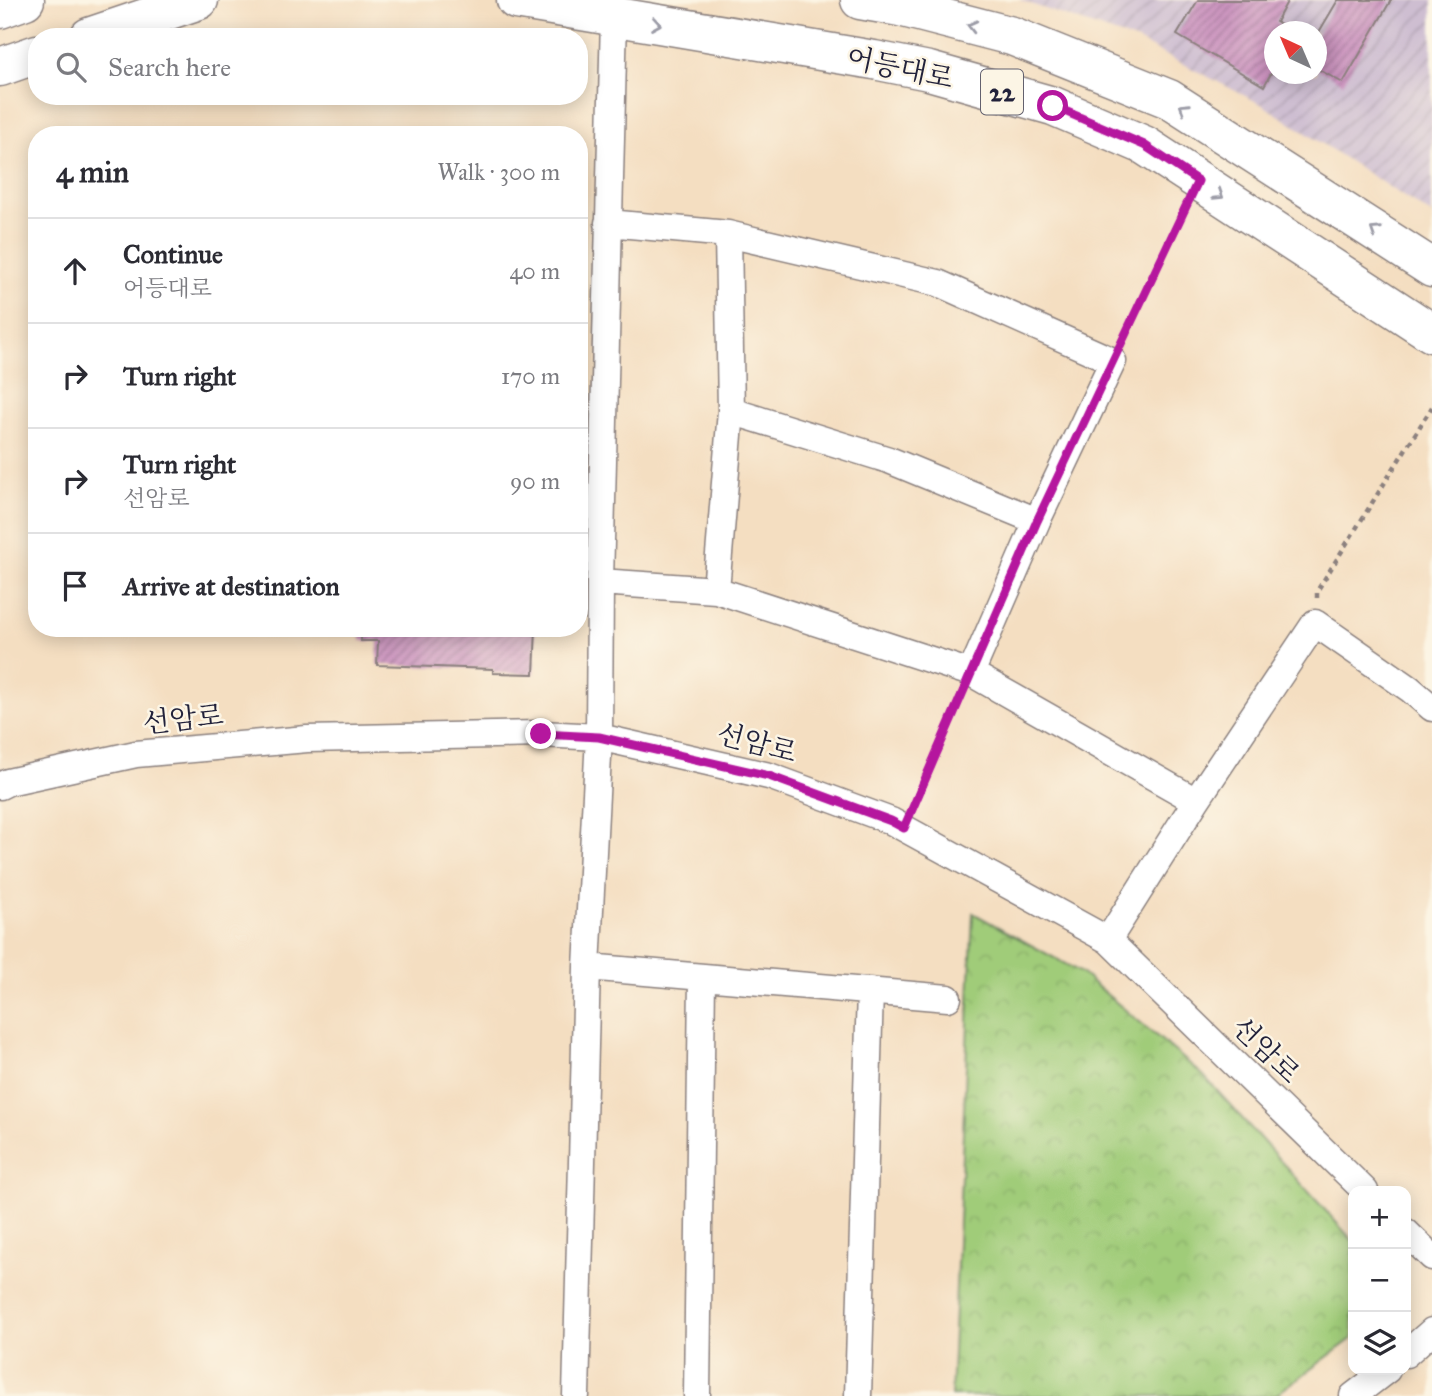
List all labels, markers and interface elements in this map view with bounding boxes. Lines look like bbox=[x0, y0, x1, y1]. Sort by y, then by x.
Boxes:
one-way arrow bbox=[650, 16, 662, 31]
one-way arrow bbox=[966, 20, 978, 34]
north arrow bbox=[1264, 21, 1327, 84]
search box bbox=[28, 28, 588, 105]
street label: 어등대로 bbox=[843, 40, 957, 96]
icon: search bbox=[52, 48, 90, 86]
text: Search here bbox=[108, 51, 231, 83]
road number: 22 bbox=[981, 69, 1023, 114]
route start bbox=[1037, 90, 1068, 121]
one-way arrow bbox=[1178, 103, 1191, 116]
text: 4 min bbox=[56, 154, 129, 190]
text: Walk · 300 m bbox=[437, 158, 560, 186]
one-way arrow bbox=[1211, 186, 1224, 199]
one-way arrow bbox=[1369, 227, 1382, 240]
text: Continue bbox=[123, 238, 223, 270]
icon: ahead bbox=[56, 252, 94, 290]
text: 40 m bbox=[510, 257, 560, 285]
text: 어등대로 bbox=[123, 274, 212, 302]
icon: right bbox=[56, 357, 94, 395]
text: Turn right bbox=[123, 360, 236, 392]
text: 170 m bbox=[501, 362, 560, 390]
text: Turn right bbox=[123, 448, 236, 480]
icon: right bbox=[56, 462, 94, 500]
text: 90 m bbox=[510, 467, 560, 495]
text: 선암로 bbox=[123, 484, 190, 512]
icon: arrive bbox=[56, 567, 94, 605]
text: Arrive at destination bbox=[123, 570, 340, 602]
street label: 선암로 bbox=[141, 697, 225, 741]
street label: 선암로 bbox=[713, 716, 801, 770]
route end bbox=[525, 718, 556, 749]
street label: 선암로 bbox=[1225, 1009, 1307, 1091]
map controls bbox=[1348, 1186, 1411, 1375]
button: + bbox=[1348, 1186, 1411, 1249]
button: − bbox=[1348, 1249, 1411, 1312]
button: layers bbox=[1348, 1312, 1411, 1375]

